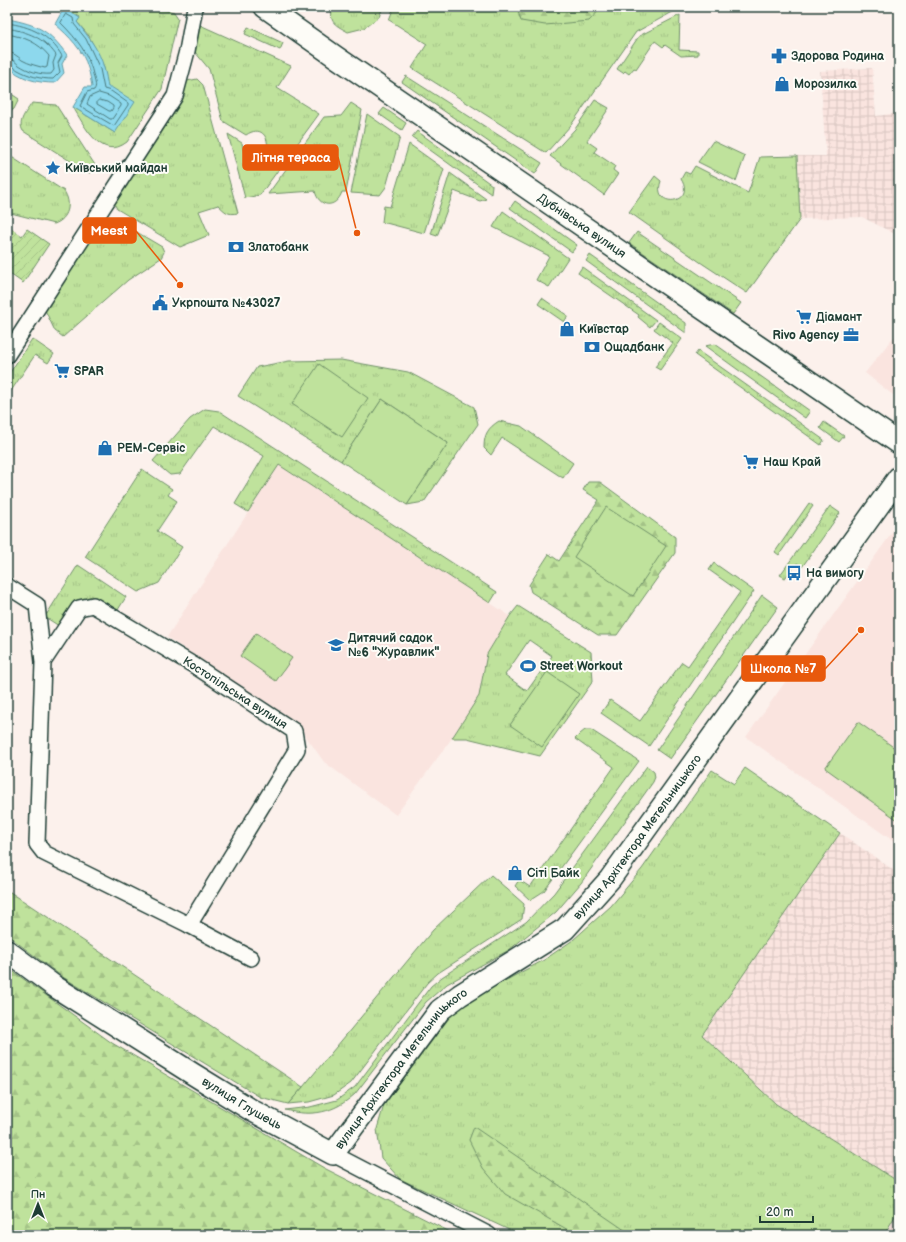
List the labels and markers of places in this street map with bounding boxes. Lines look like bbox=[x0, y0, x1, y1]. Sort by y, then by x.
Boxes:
pharmacy icon: Здорова Родина bbox=[770, 47, 788, 65]
place label: Здорова Родина bbox=[791, 49, 885, 64]
shop icon: Морозилка bbox=[773, 75, 791, 93]
place label: Морозилка bbox=[794, 77, 858, 92]
callout: Літня тераса bbox=[243, 145, 338, 170]
place icon: Київський майдан bbox=[44, 159, 62, 177]
place label: Київський майдан bbox=[65, 161, 168, 176]
callout: Meest bbox=[83, 218, 136, 243]
bank icon: Златобанк bbox=[227, 238, 245, 256]
place label: Златобанк bbox=[248, 240, 309, 255]
public building icon: Укрпошта №43027 bbox=[151, 294, 169, 312]
place label: Укрпошта №43027 bbox=[172, 296, 281, 311]
supermarket icon: Діамант bbox=[795, 308, 813, 326]
place label: Діамант bbox=[816, 310, 862, 325]
shop icon: Київстар bbox=[558, 320, 576, 338]
place label: Київстар bbox=[579, 322, 629, 337]
office icon: Rivo Agency bbox=[842, 326, 860, 344]
place label: Rivo Agency bbox=[772, 328, 839, 343]
bank icon: Ощадбанк bbox=[583, 338, 601, 356]
place label: Ощадбанк bbox=[604, 340, 665, 355]
supermarket icon: SPAR bbox=[53, 362, 71, 380]
place label: SPAR bbox=[74, 364, 104, 379]
shop icon: РЕМ-Сервіс bbox=[96, 439, 114, 457]
place label: РЕМ-Сервіс bbox=[117, 441, 185, 456]
supermarket icon: Наш Край bbox=[742, 453, 760, 471]
place label: Наш Край bbox=[763, 455, 821, 470]
bus stop icon: На вимогу bbox=[785, 564, 803, 582]
place label: На вимогу bbox=[806, 566, 864, 581]
place label: Дитячий садок №6 "Журавлик" bbox=[348, 631, 439, 660]
school or university icon: Дитячий садок №6 "Журавлик" bbox=[327, 636, 345, 654]
callout: Школа №7 bbox=[742, 656, 825, 681]
sports icon: Street Workout bbox=[519, 657, 537, 675]
place label: Street Workout bbox=[540, 659, 623, 674]
shop icon: Сіті Байк bbox=[506, 864, 524, 882]
place label: Сіті Байк bbox=[527, 866, 580, 881]

